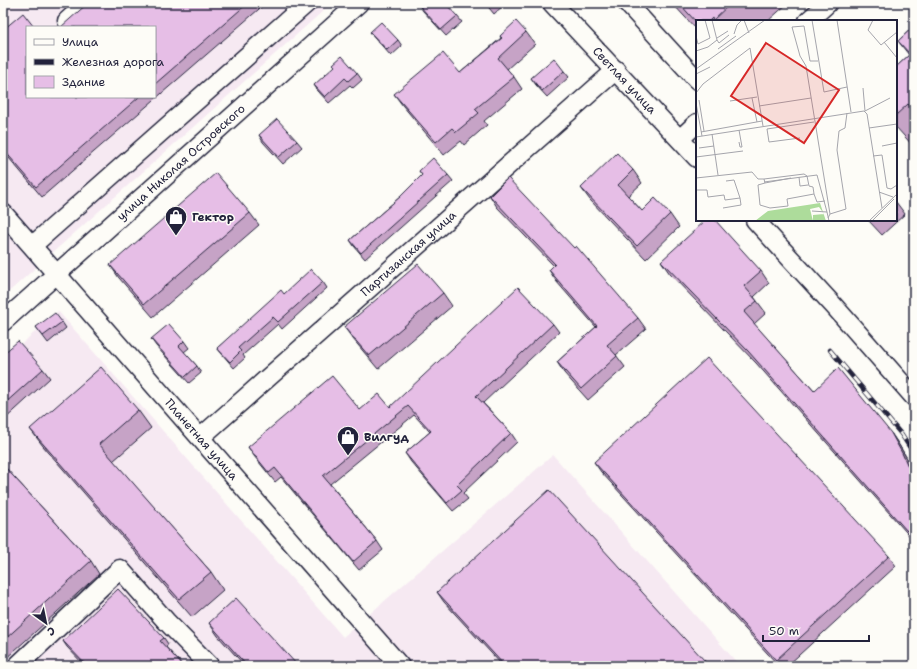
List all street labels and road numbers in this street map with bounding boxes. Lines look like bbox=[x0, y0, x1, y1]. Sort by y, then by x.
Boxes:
street label: Светлая улица bbox=[589, 43, 660, 118]
street label: улица Николая Островского bbox=[113, 101, 249, 224]
street label: Партизанская улица bbox=[357, 207, 460, 300]
street label: Планетная улица bbox=[161, 395, 242, 484]

